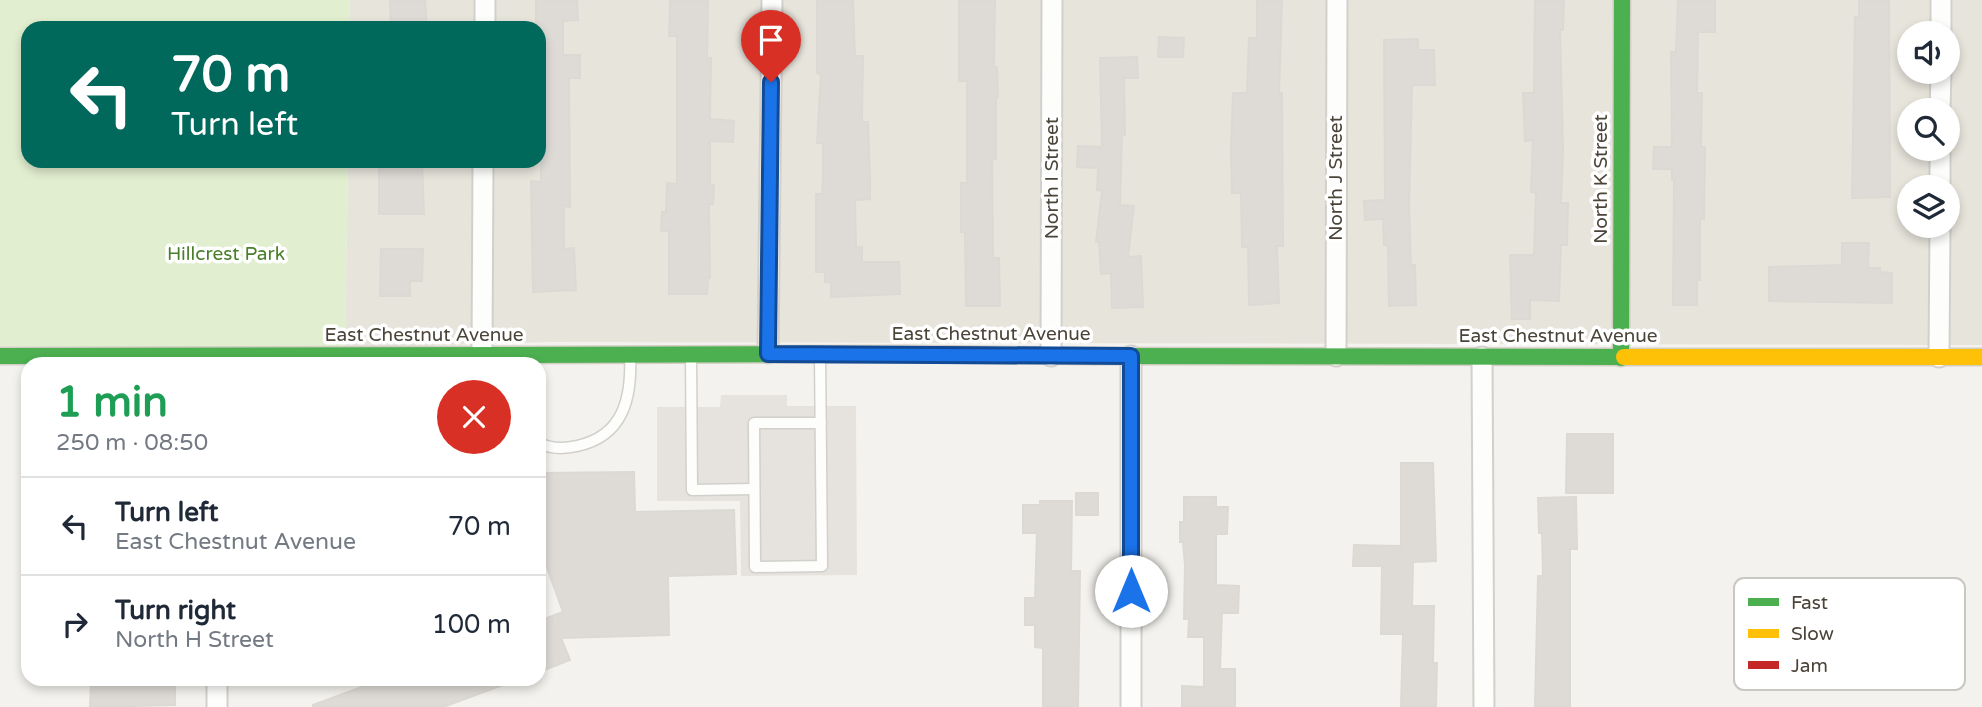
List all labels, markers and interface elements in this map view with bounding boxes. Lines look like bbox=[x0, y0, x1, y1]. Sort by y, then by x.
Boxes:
pin bbox=[741, 10, 801, 82]
icon: arrive bbox=[752, 21, 790, 59]
map controls bbox=[1897, 21, 1960, 238]
button: sound bbox=[1897, 21, 1960, 84]
text: 70 m bbox=[171, 46, 290, 105]
icon: left bbox=[56, 49, 147, 140]
button: search bbox=[1897, 98, 1960, 161]
text: Turn left bbox=[171, 106, 298, 144]
street label: North K Street bbox=[1590, 114, 1612, 244]
street label: North J Street bbox=[1325, 115, 1347, 241]
street label: North I Street bbox=[1041, 117, 1063, 239]
button: layers bbox=[1897, 175, 1960, 238]
park label: Hillcrest Park bbox=[167, 243, 285, 265]
street label: East Chestnut Avenue bbox=[891, 323, 1091, 345]
street label: East Chestnut Avenue bbox=[324, 324, 524, 346]
street label: East Chestnut Avenue bbox=[1458, 325, 1658, 347]
text: 1 min bbox=[56, 377, 168, 428]
button: close bbox=[437, 380, 511, 454]
text: 250 m · 08:50 bbox=[56, 429, 208, 457]
text: Turn left bbox=[115, 497, 218, 528]
icon: left bbox=[56, 507, 94, 545]
text: 70 m bbox=[448, 511, 511, 542]
text: East Chestnut Avenue bbox=[115, 528, 356, 556]
position arrow bbox=[1094, 554, 1168, 628]
legend bbox=[1734, 578, 1965, 690]
text: Fast bbox=[1791, 592, 1828, 614]
text: Turn right bbox=[115, 595, 236, 626]
icon: right bbox=[56, 605, 94, 643]
text: 100 m bbox=[431, 609, 511, 640]
text: Slow bbox=[1791, 623, 1834, 645]
text: North H Street bbox=[115, 626, 274, 654]
text: Jam bbox=[1791, 655, 1828, 677]

